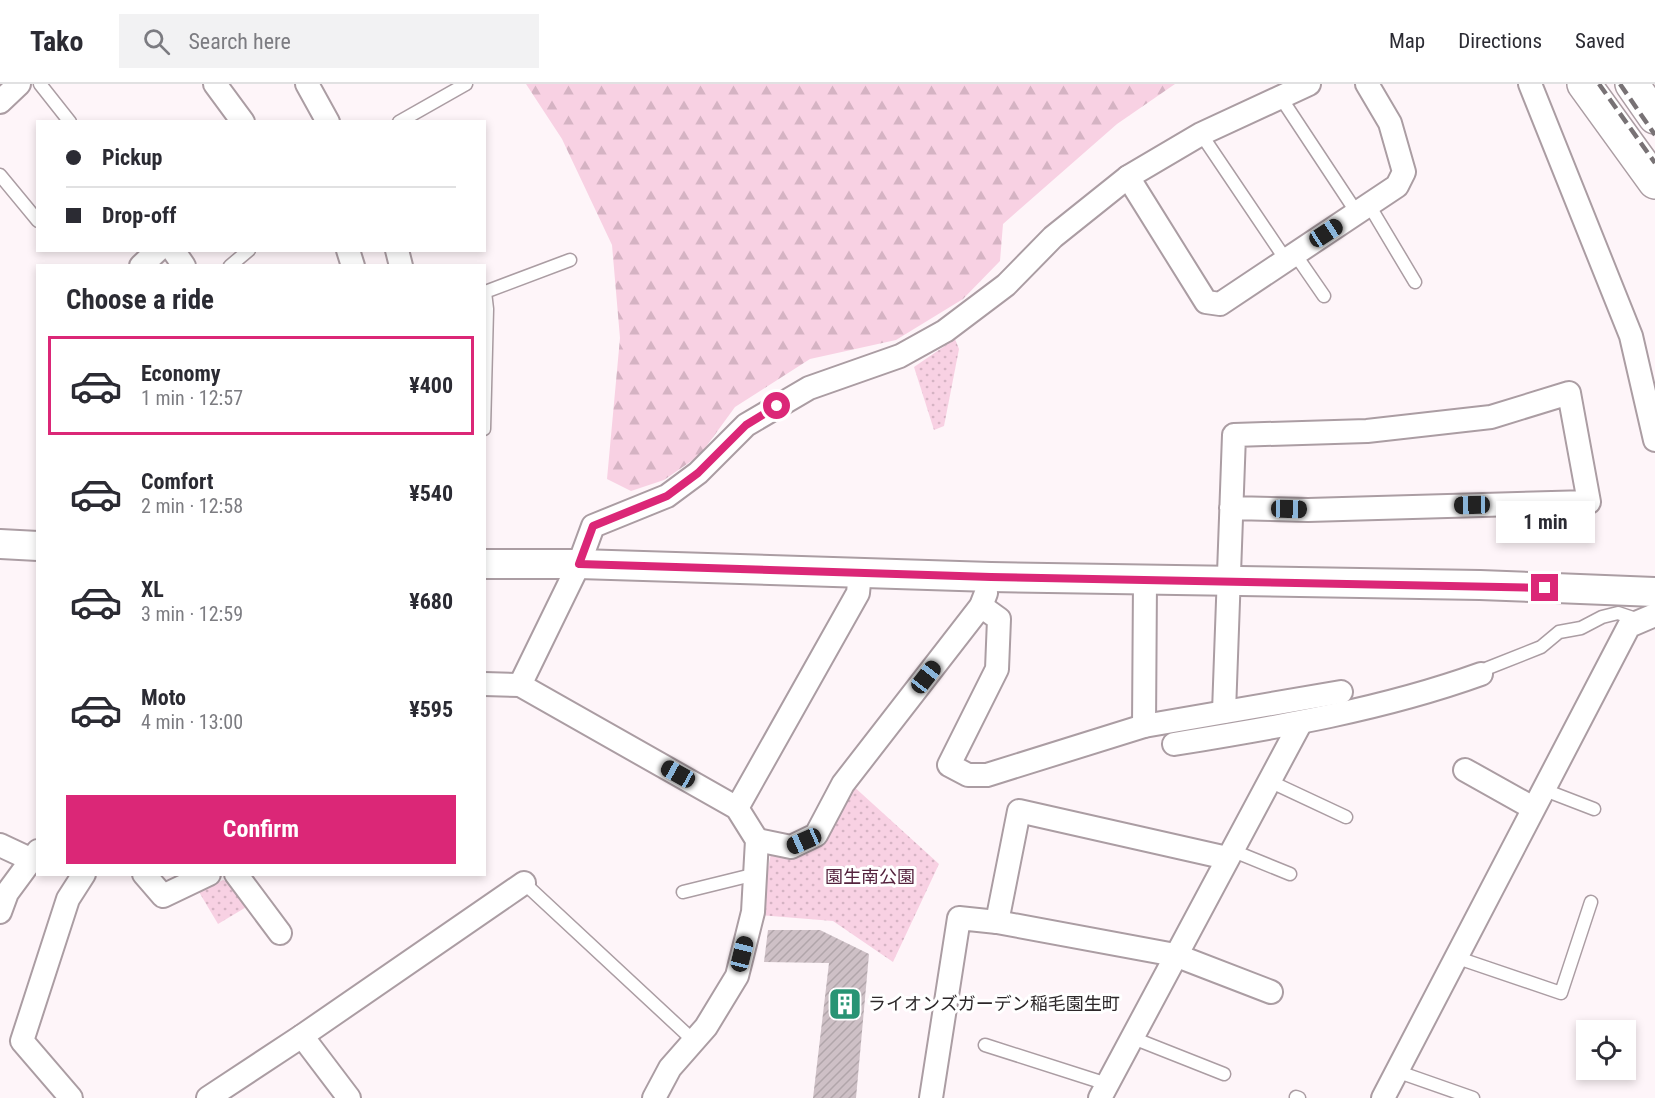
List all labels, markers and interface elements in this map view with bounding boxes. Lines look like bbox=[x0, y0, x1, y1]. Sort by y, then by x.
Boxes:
search box bbox=[119, 14, 539, 68]
text: Tako bbox=[30, 25, 83, 58]
icon: search bbox=[140, 25, 173, 58]
text: Search here bbox=[188, 29, 291, 54]
text: Map bbox=[1389, 29, 1425, 53]
text: Directions bbox=[1458, 29, 1542, 53]
text: Saved bbox=[1575, 29, 1625, 53]
text: Pickup bbox=[102, 145, 162, 170]
text: Drop-off bbox=[102, 203, 176, 228]
car bbox=[1306, 216, 1346, 250]
text: Choose a ride bbox=[66, 284, 214, 316]
icon: car bbox=[69, 359, 123, 413]
text: Economy bbox=[141, 361, 221, 386]
text: ¥400 bbox=[409, 373, 453, 398]
text: 1 min · 12:57 bbox=[141, 386, 243, 410]
route start bbox=[763, 392, 790, 419]
icon: car bbox=[69, 467, 123, 521]
text: Comfort bbox=[141, 469, 214, 494]
text: ¥540 bbox=[409, 481, 453, 506]
text: 2 min · 12:58 bbox=[141, 494, 243, 518]
car bbox=[1454, 496, 1490, 514]
car bbox=[1271, 500, 1307, 518]
callout: 1 min bbox=[1496, 501, 1594, 543]
text: 1 min bbox=[1523, 510, 1568, 534]
route end bbox=[1531, 574, 1558, 601]
icon: car bbox=[69, 575, 123, 629]
text: XL bbox=[141, 577, 164, 602]
text: ¥680 bbox=[409, 589, 453, 614]
text: 3 min · 12:59 bbox=[141, 602, 243, 626]
car bbox=[908, 657, 944, 697]
icon: car bbox=[69, 683, 123, 737]
text: Moto bbox=[141, 685, 186, 710]
text: ¥595 bbox=[409, 697, 453, 722]
text: 4 min · 13:00 bbox=[141, 710, 243, 734]
car bbox=[658, 757, 698, 791]
button: Confirm bbox=[66, 795, 456, 864]
car bbox=[784, 825, 824, 857]
park label: 園生南公園 bbox=[825, 866, 915, 887]
car bbox=[729, 934, 755, 974]
building icon: ライオンズガーデン稲毛園生町 bbox=[827, 986, 863, 1022]
place label: ライオンズガーデン稲毛園生町 bbox=[868, 993, 1120, 1014]
map controls bbox=[1576, 1020, 1636, 1080]
button: locate bbox=[1576, 1020, 1636, 1080]

